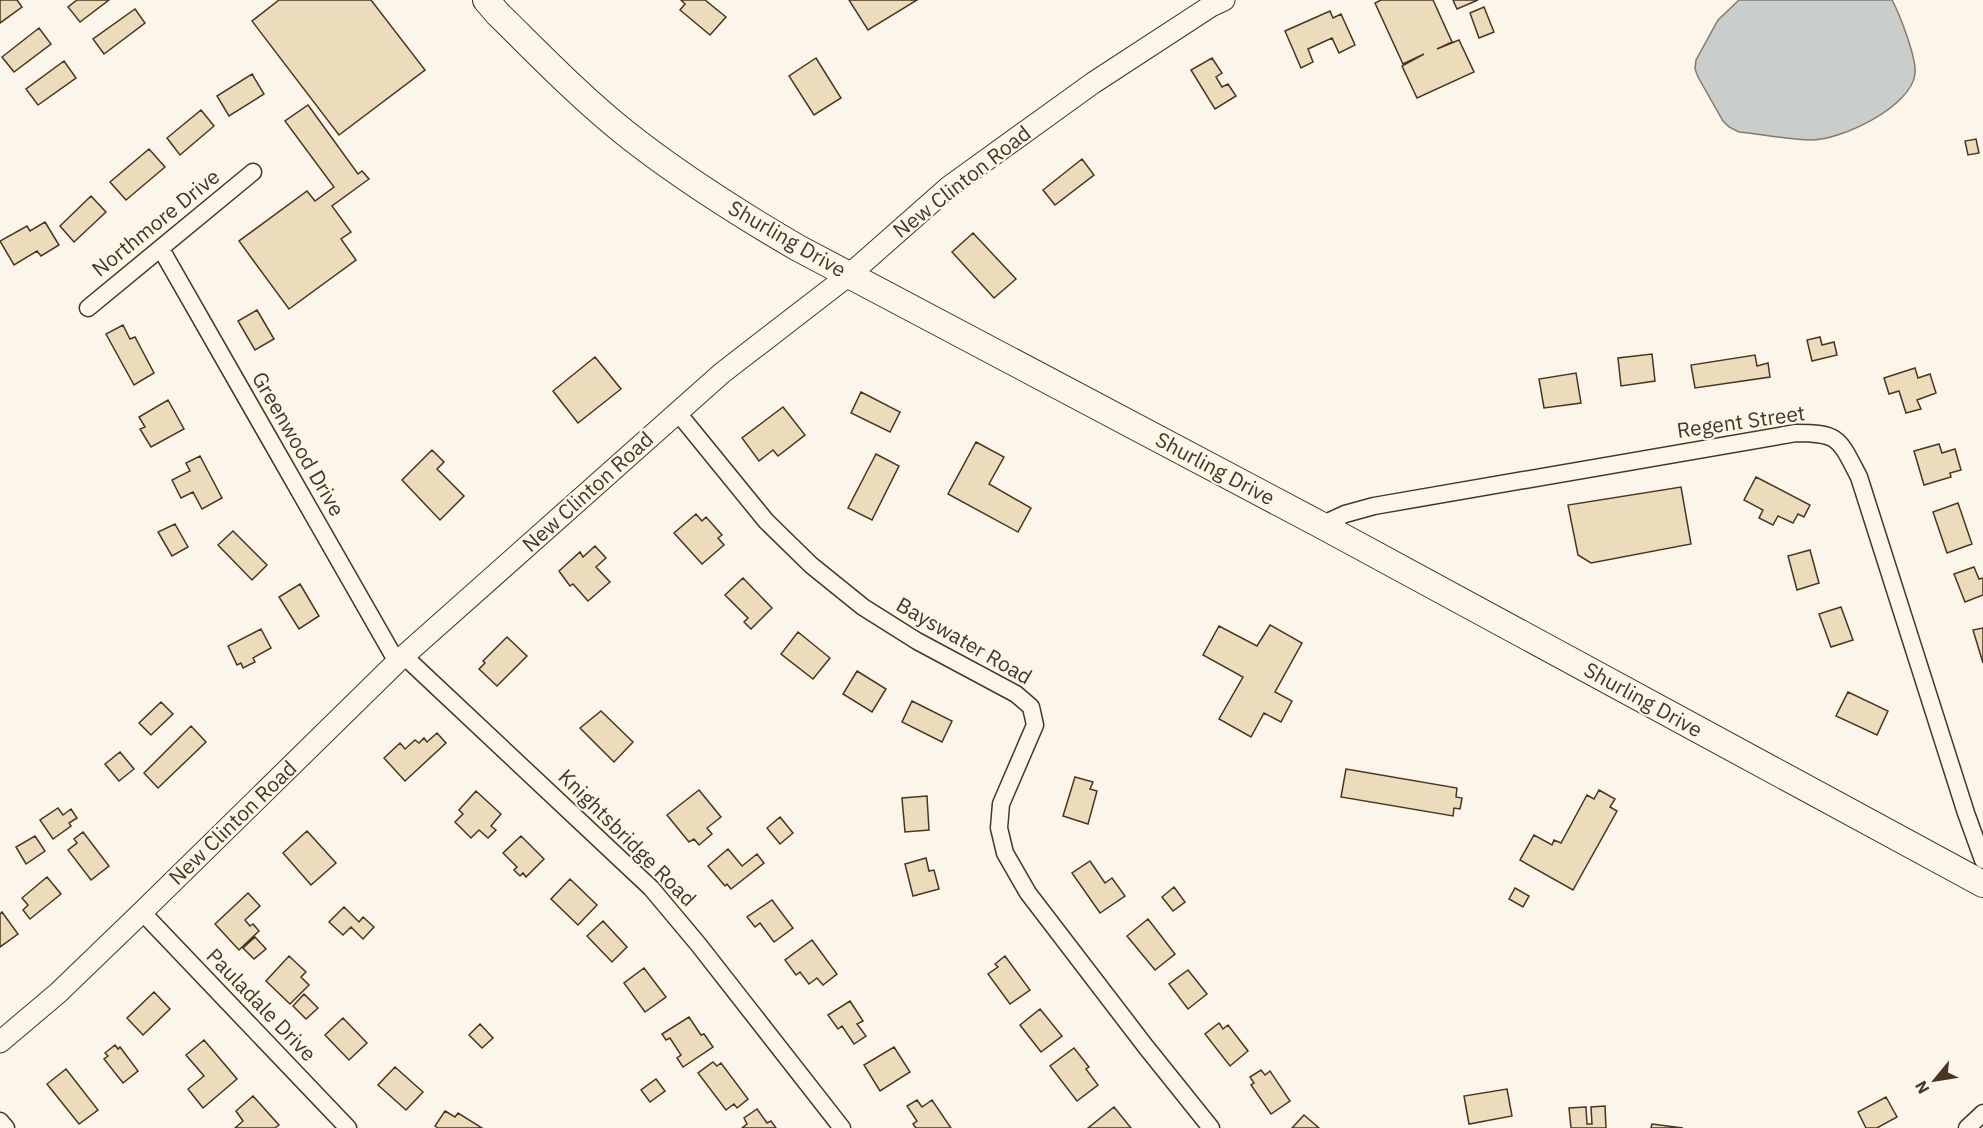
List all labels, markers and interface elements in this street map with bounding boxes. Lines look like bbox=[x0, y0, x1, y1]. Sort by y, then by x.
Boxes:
street label: New Clinton Road bbox=[887, 119, 1036, 244]
street label: Northmore Drive bbox=[86, 162, 225, 282]
street label: Shurling Drive bbox=[724, 193, 851, 283]
street label: Greenwood Drive bbox=[246, 366, 352, 521]
street label: Regent Street bbox=[1675, 398, 1807, 444]
street label: New Clinton Road bbox=[516, 425, 659, 558]
street label: Shurling Drive bbox=[1151, 425, 1280, 511]
street label: Bayswater Road bbox=[892, 590, 1037, 690]
street label: Shurling Drive bbox=[1579, 655, 1708, 743]
street label: New Clinton Road bbox=[162, 754, 302, 891]
street label: Knightsbridge Road bbox=[553, 762, 703, 912]
street label: Pauladale Drive bbox=[201, 942, 323, 1067]
north arrow bbox=[1905, 1050, 1965, 1110]
text: N bbox=[1910, 1077, 1934, 1098]

